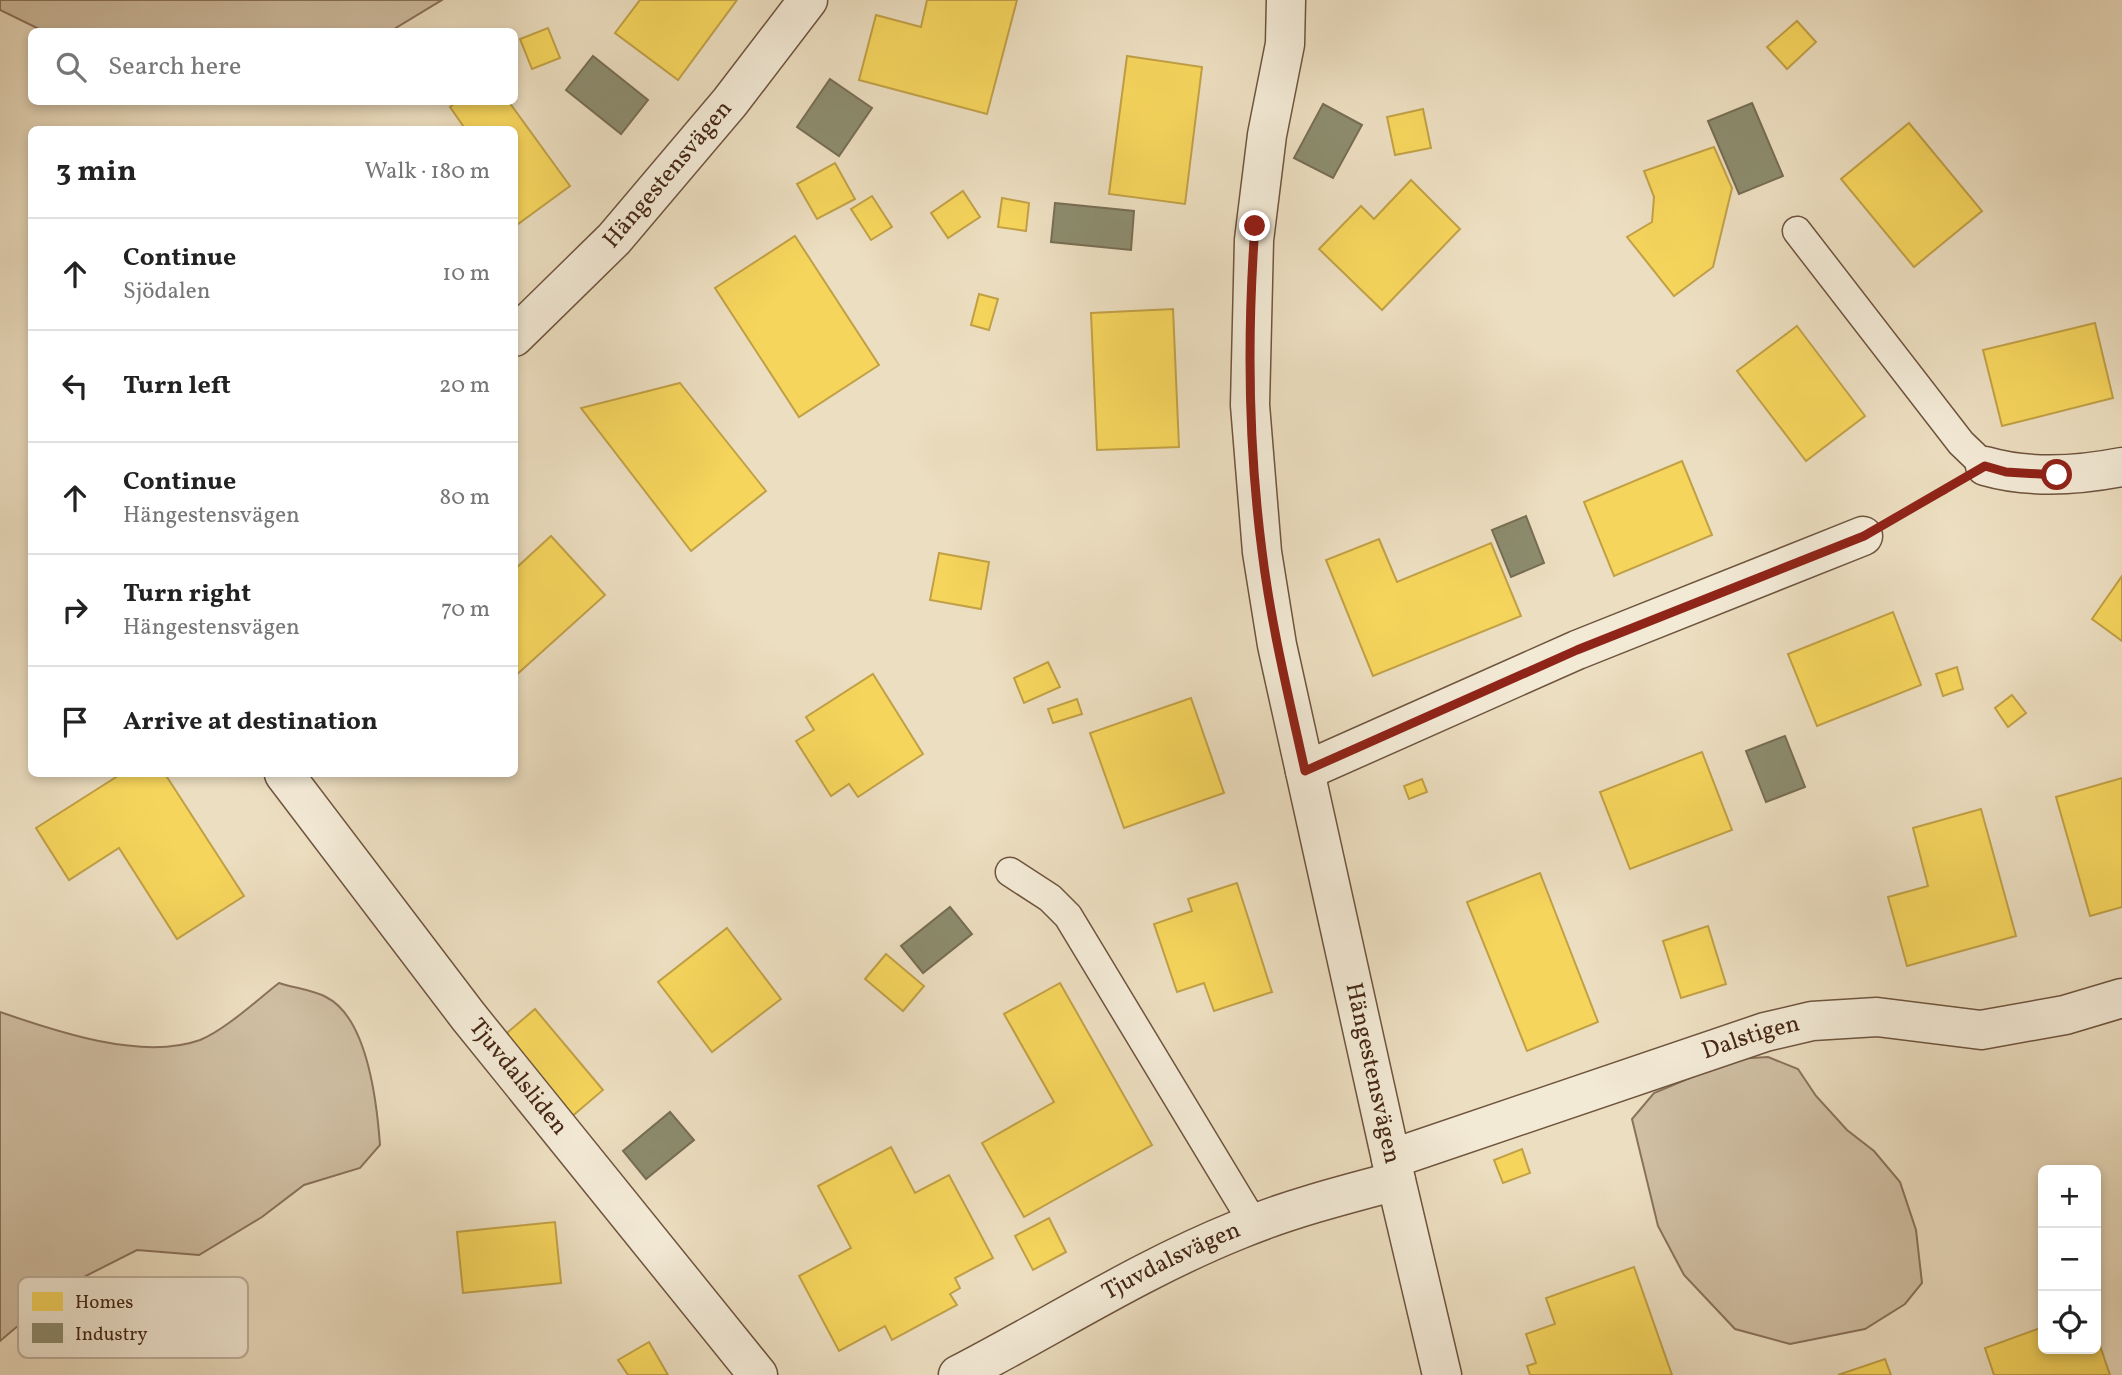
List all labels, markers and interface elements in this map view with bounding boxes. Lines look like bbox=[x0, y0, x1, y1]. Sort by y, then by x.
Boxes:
search box bbox=[28, 28, 518, 105]
icon: search bbox=[52, 48, 90, 86]
text: Search here bbox=[108, 49, 241, 85]
street label: Hängestensvägen bbox=[596, 93, 741, 256]
text: 3 min bbox=[56, 151, 137, 193]
text: Walk · 180 m bbox=[365, 156, 490, 188]
route end bbox=[1239, 210, 1270, 241]
text: Continue bbox=[123, 240, 236, 276]
icon: ahead bbox=[56, 255, 94, 293]
text: 10 m bbox=[442, 258, 490, 290]
text: Sjödalen bbox=[123, 276, 210, 308]
icon: left bbox=[56, 367, 94, 405]
text: Turn left bbox=[123, 368, 231, 404]
text: 20 m bbox=[439, 370, 490, 402]
route start bbox=[2041, 459, 2072, 490]
text: Continue bbox=[123, 464, 236, 500]
icon: ahead bbox=[56, 479, 94, 517]
text: 80 m bbox=[440, 482, 490, 514]
text: Hängestensvägen bbox=[123, 500, 300, 532]
text: Turn right bbox=[123, 576, 251, 612]
icon: right bbox=[56, 591, 94, 629]
text: 70 m bbox=[441, 594, 490, 626]
text: Hängestensvägen bbox=[123, 612, 300, 644]
icon: arrive bbox=[56, 703, 94, 741]
text: Arrive at destination bbox=[123, 704, 378, 740]
street label: Hängestensvägen bbox=[1335, 979, 1409, 1167]
street label: Dalstigen bbox=[1698, 1007, 1803, 1069]
street label: Tjuvdalsliden bbox=[460, 1012, 575, 1143]
map controls bbox=[2038, 1165, 2101, 1354]
button: + bbox=[2038, 1165, 2101, 1228]
street label: Tjuvdalsvägen bbox=[1096, 1214, 1246, 1310]
button: − bbox=[2038, 1228, 2101, 1291]
legend bbox=[18, 1277, 248, 1358]
text: Homes bbox=[75, 1290, 133, 1316]
button: locate bbox=[2038, 1291, 2101, 1354]
text: Industry bbox=[75, 1322, 148, 1348]

